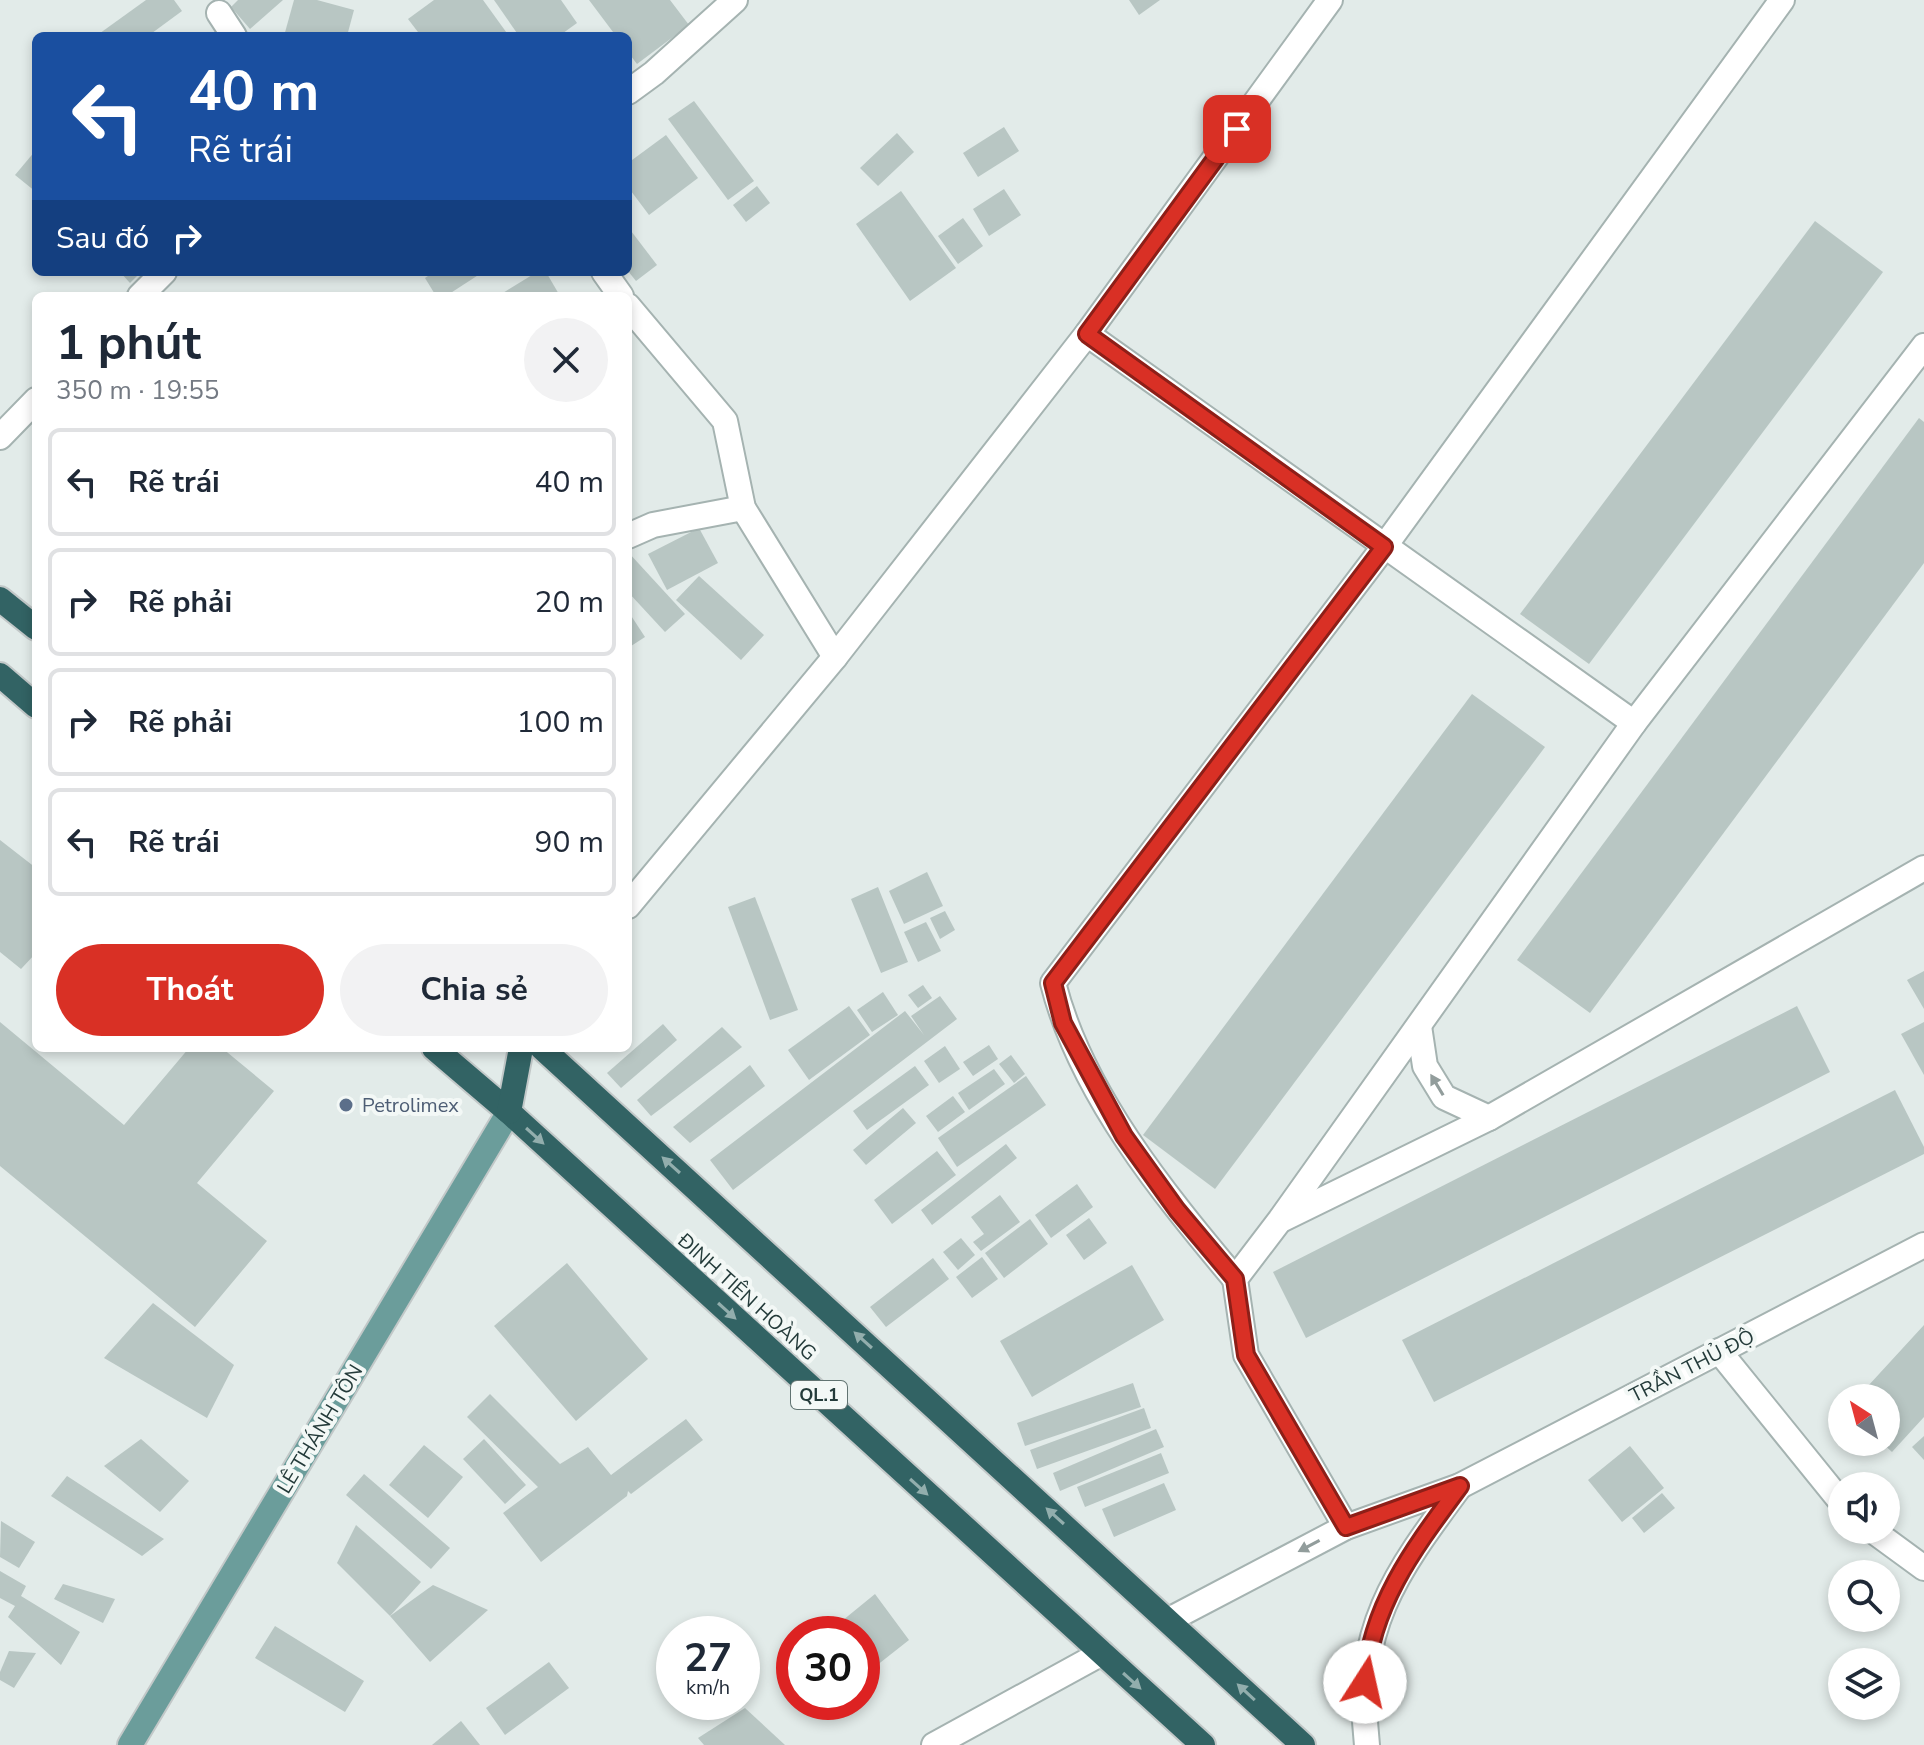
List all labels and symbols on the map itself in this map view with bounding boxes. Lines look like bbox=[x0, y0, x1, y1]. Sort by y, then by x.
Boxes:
pin bbox=[1203, 95, 1271, 163]
one-way arrow bbox=[1430, 1074, 1444, 1096]
place label: Petrolimex bbox=[362, 1092, 459, 1119]
marker: Petrolimex bbox=[337, 1096, 355, 1114]
one-way arrow bbox=[526, 1127, 545, 1145]
one-way arrow bbox=[661, 1157, 680, 1175]
street label: ĐINH TIÊN HOÀNG bbox=[671, 1227, 822, 1367]
one-way arrow bbox=[718, 1302, 737, 1320]
street label: TRẦN THỦ ĐỘ bbox=[1624, 1322, 1759, 1409]
one-way arrow bbox=[853, 1332, 872, 1350]
street label: LÊ THÁNH TÔN bbox=[271, 1359, 369, 1499]
road number: QL.1 bbox=[791, 1381, 847, 1409]
north arrow bbox=[1828, 1384, 1900, 1456]
one-way arrow bbox=[910, 1477, 929, 1495]
one-way arrow bbox=[1046, 1507, 1065, 1525]
one-way arrow bbox=[1298, 1540, 1321, 1553]
speed limit sign: 30 bbox=[776, 1616, 880, 1720]
position arrow bbox=[1323, 1640, 1407, 1724]
one-way arrow bbox=[1122, 1672, 1142, 1690]
one-way arrow bbox=[1237, 1683, 1256, 1701]

